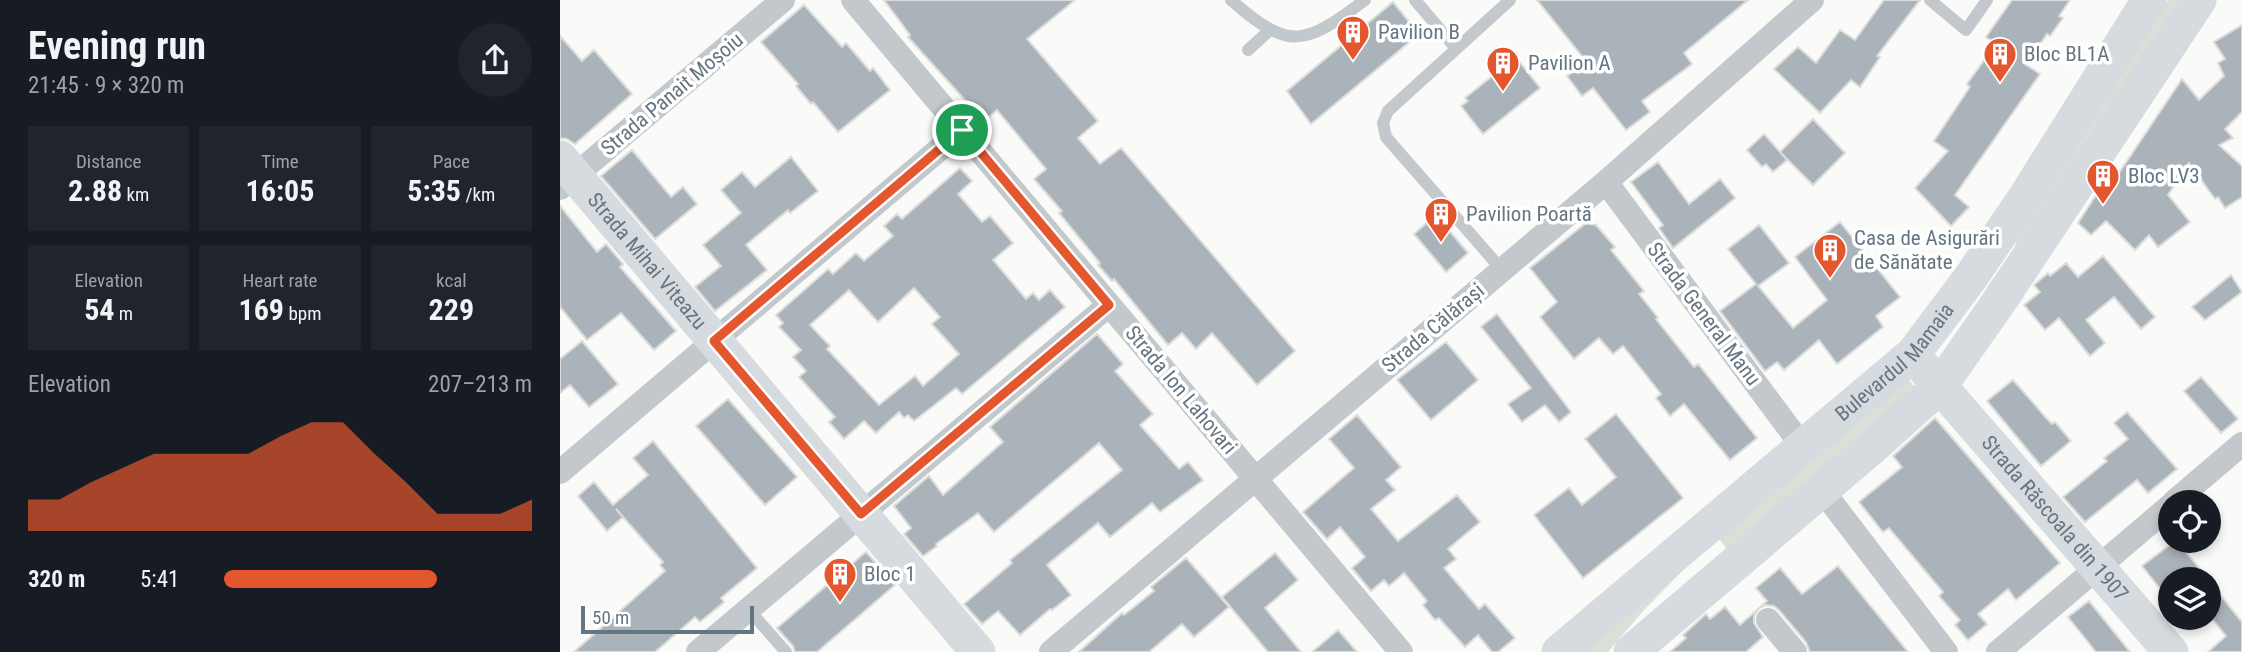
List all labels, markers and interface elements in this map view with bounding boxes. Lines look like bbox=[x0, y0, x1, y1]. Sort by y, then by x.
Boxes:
building icon: Pavilion B bbox=[1334, 13, 1372, 62]
place label: Pavilion B bbox=[1378, 20, 1460, 44]
button: share bbox=[458, 23, 532, 97]
text: Evening run bbox=[28, 24, 206, 68]
street label: Strada Panait Moșoiu bbox=[596, 28, 748, 160]
building icon: Bloc BL1A bbox=[1981, 35, 2019, 84]
place label: Bloc BL1A bbox=[2024, 42, 2109, 66]
building icon: Pavilion A bbox=[1484, 44, 1522, 93]
place label: Pavilion A bbox=[1528, 51, 1611, 75]
text: 21:45 · 9 × 320 m bbox=[28, 72, 184, 99]
pin bbox=[932, 100, 992, 160]
icon: arrive bbox=[943, 111, 981, 149]
text: Distance bbox=[76, 150, 141, 173]
text: Time bbox=[261, 150, 299, 173]
text: Pace bbox=[433, 150, 470, 173]
building icon: Bloc LV3 bbox=[2084, 157, 2122, 206]
place label: Bloc LV3 bbox=[2128, 164, 2200, 188]
text: 2.88 bbox=[68, 173, 122, 208]
text: 16:05 bbox=[246, 173, 314, 208]
text: 5:35 bbox=[407, 173, 461, 208]
text: km bbox=[122, 183, 149, 206]
text: /km bbox=[461, 183, 495, 206]
street label: Strada Mihai Viteazu bbox=[583, 188, 712, 334]
building icon: Pavilion Poartă bbox=[1422, 195, 1460, 244]
place label: Pavilion Poartă bbox=[1466, 202, 1592, 226]
place label: Casa de Asigurări de Sănătate bbox=[1854, 226, 2000, 274]
building icon: Casa de Asigurări de Sănătate bbox=[1811, 231, 1849, 280]
street label: Strada General Manu bbox=[1642, 238, 1766, 390]
text: Elevation bbox=[74, 269, 143, 292]
text: Heart rate bbox=[242, 269, 318, 292]
text: kcal bbox=[436, 269, 467, 292]
street label: Strada Călărași bbox=[1377, 278, 1489, 378]
text: 54 bbox=[84, 292, 114, 327]
text: 169 bbox=[239, 292, 284, 327]
text: 229 bbox=[429, 292, 474, 327]
street label: Bulevardul Mamaia bbox=[1830, 299, 1959, 426]
text: m bbox=[114, 302, 133, 325]
text: bpm bbox=[284, 302, 321, 325]
street label: Strada Ion Lahovari bbox=[1120, 321, 1242, 459]
text: Elevation bbox=[28, 371, 111, 398]
text: 207–213 m bbox=[428, 371, 532, 398]
street label: Strada Răscoala din 1907 bbox=[1977, 431, 2133, 606]
map controls bbox=[2158, 490, 2221, 630]
button: locate bbox=[2158, 490, 2221, 553]
building icon: Bloc 1 bbox=[821, 555, 859, 604]
place label: Bloc 1 bbox=[864, 562, 916, 586]
text: 320 m bbox=[28, 566, 85, 593]
text: 5:41 bbox=[140, 566, 179, 593]
button: layers bbox=[2158, 567, 2221, 630]
scale bar bbox=[581, 603, 754, 635]
text: 50 m bbox=[592, 606, 629, 629]

